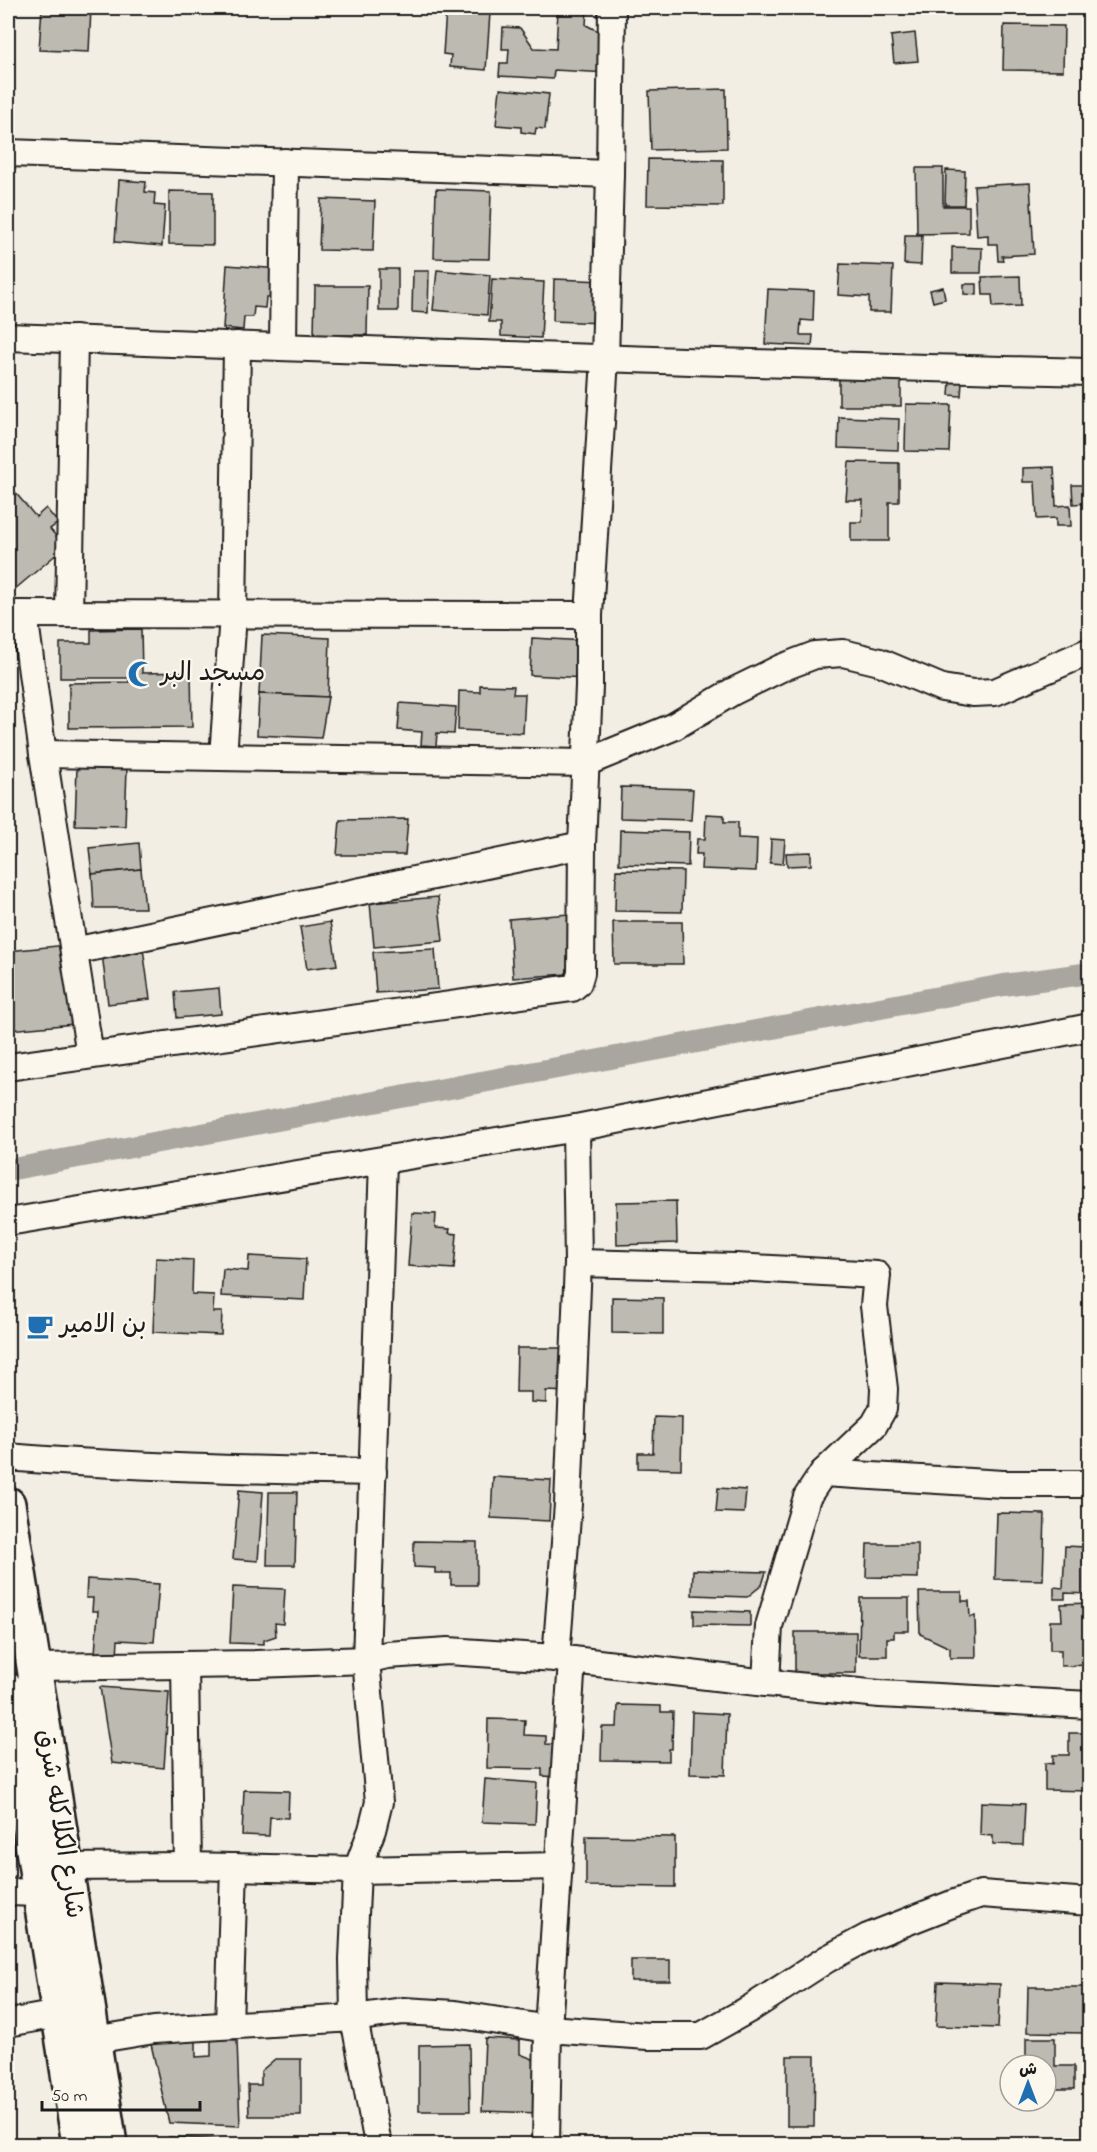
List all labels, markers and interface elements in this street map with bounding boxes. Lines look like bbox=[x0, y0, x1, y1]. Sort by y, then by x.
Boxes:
place label: مسجد البر bbox=[159, 655, 265, 693]
mosque icon: مسجد البر bbox=[126, 659, 156, 689]
place label: بن الامير bbox=[58, 1307, 147, 1345]
cafe icon: بن الامير bbox=[25, 1311, 55, 1341]
street label: شارع الكلاكله شرق bbox=[25, 1727, 93, 1921]
north arrow bbox=[998, 2053, 1058, 2113]
text: ش bbox=[1019, 2058, 1037, 2082]
scale bar bbox=[42, 2074, 200, 2112]
text: 50 m bbox=[51, 2084, 88, 2110]

